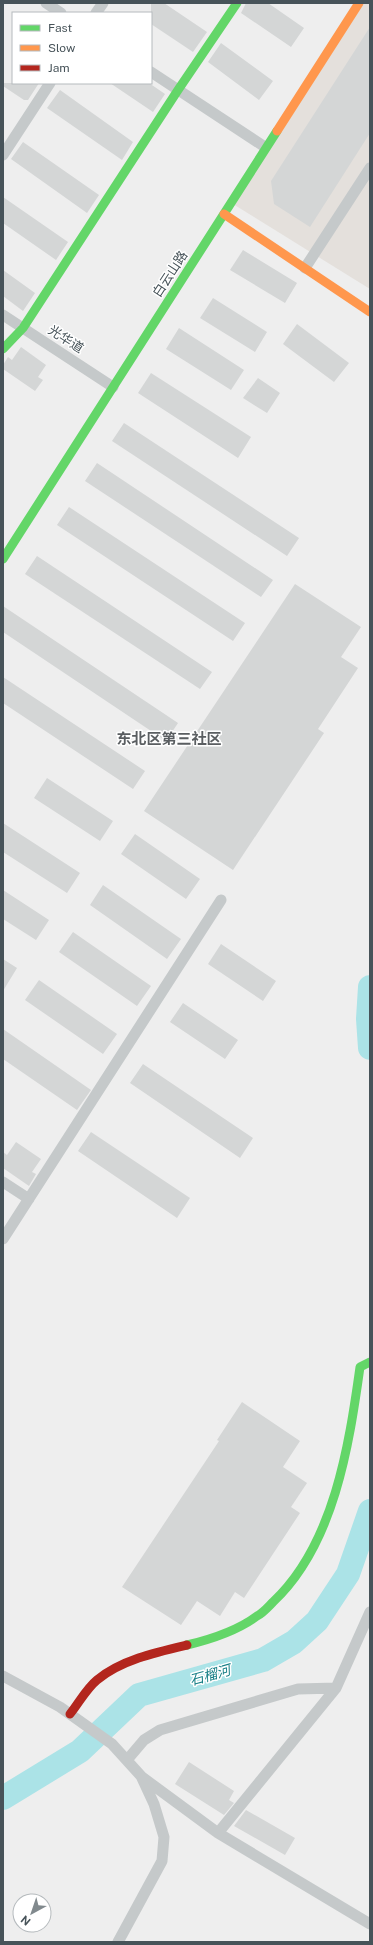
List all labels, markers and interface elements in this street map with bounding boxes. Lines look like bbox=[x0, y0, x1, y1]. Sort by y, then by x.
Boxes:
legend bbox=[12, 12, 152, 84]
text: Fast bbox=[48, 21, 73, 35]
text: Slow bbox=[48, 41, 76, 55]
text: Jam bbox=[48, 61, 70, 75]
street label: 白云山路 bbox=[150, 248, 190, 300]
street label: 光华道 bbox=[46, 322, 86, 356]
district label: 东北区第三社区 bbox=[116, 730, 222, 747]
water label: 石榴河 bbox=[188, 1661, 235, 1688]
north arrow bbox=[12, 1893, 52, 1933]
text: N bbox=[18, 1913, 33, 1928]

